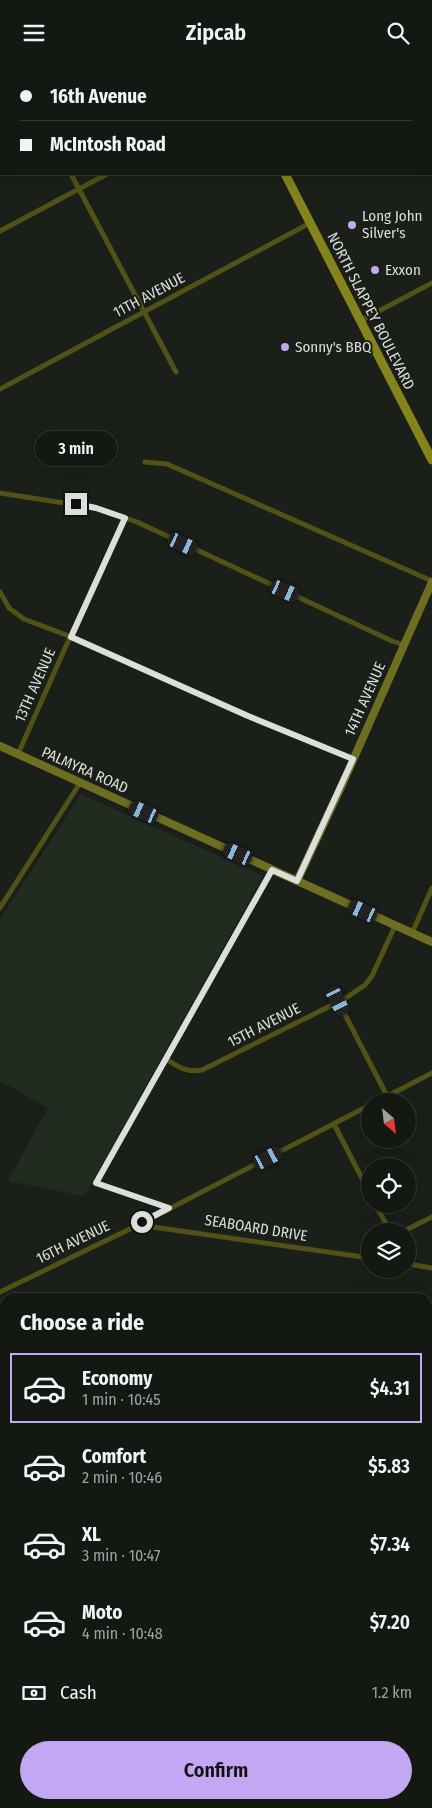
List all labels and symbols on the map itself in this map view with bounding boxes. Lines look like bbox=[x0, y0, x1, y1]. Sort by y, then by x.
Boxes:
place label: Long John Silver's bbox=[362, 207, 422, 242]
marker: Long John Silver's bbox=[346, 219, 358, 231]
street label: NORTH SLAPPEY BOULEVARD bbox=[324, 229, 418, 393]
place label: Exxon bbox=[385, 261, 421, 279]
marker: Exxon bbox=[369, 264, 381, 276]
street label: 11TH AVENUE bbox=[110, 269, 188, 321]
place label: Sonny's BBQ bbox=[295, 338, 372, 356]
marker: Sonny's BBQ bbox=[279, 341, 291, 353]
callout: 3 min bbox=[35, 431, 117, 467]
route end bbox=[65, 493, 87, 515]
car bbox=[166, 531, 199, 557]
car bbox=[268, 578, 301, 604]
street label: 13TH AVENUE bbox=[11, 645, 59, 725]
street label: 14TH AVENUE bbox=[341, 659, 389, 739]
street label: PALMYRA ROAD bbox=[39, 743, 131, 797]
car bbox=[127, 799, 160, 825]
car bbox=[221, 841, 254, 867]
car bbox=[346, 898, 379, 924]
car bbox=[324, 984, 351, 1018]
street label: 15TH AVENUE bbox=[225, 999, 303, 1051]
north arrow bbox=[361, 1093, 416, 1147]
car bbox=[251, 1145, 284, 1171]
route start bbox=[131, 1211, 153, 1233]
street label: SEABOARD DRIVE bbox=[203, 1211, 309, 1245]
street label: 16TH AVENUE bbox=[33, 1217, 113, 1267]

